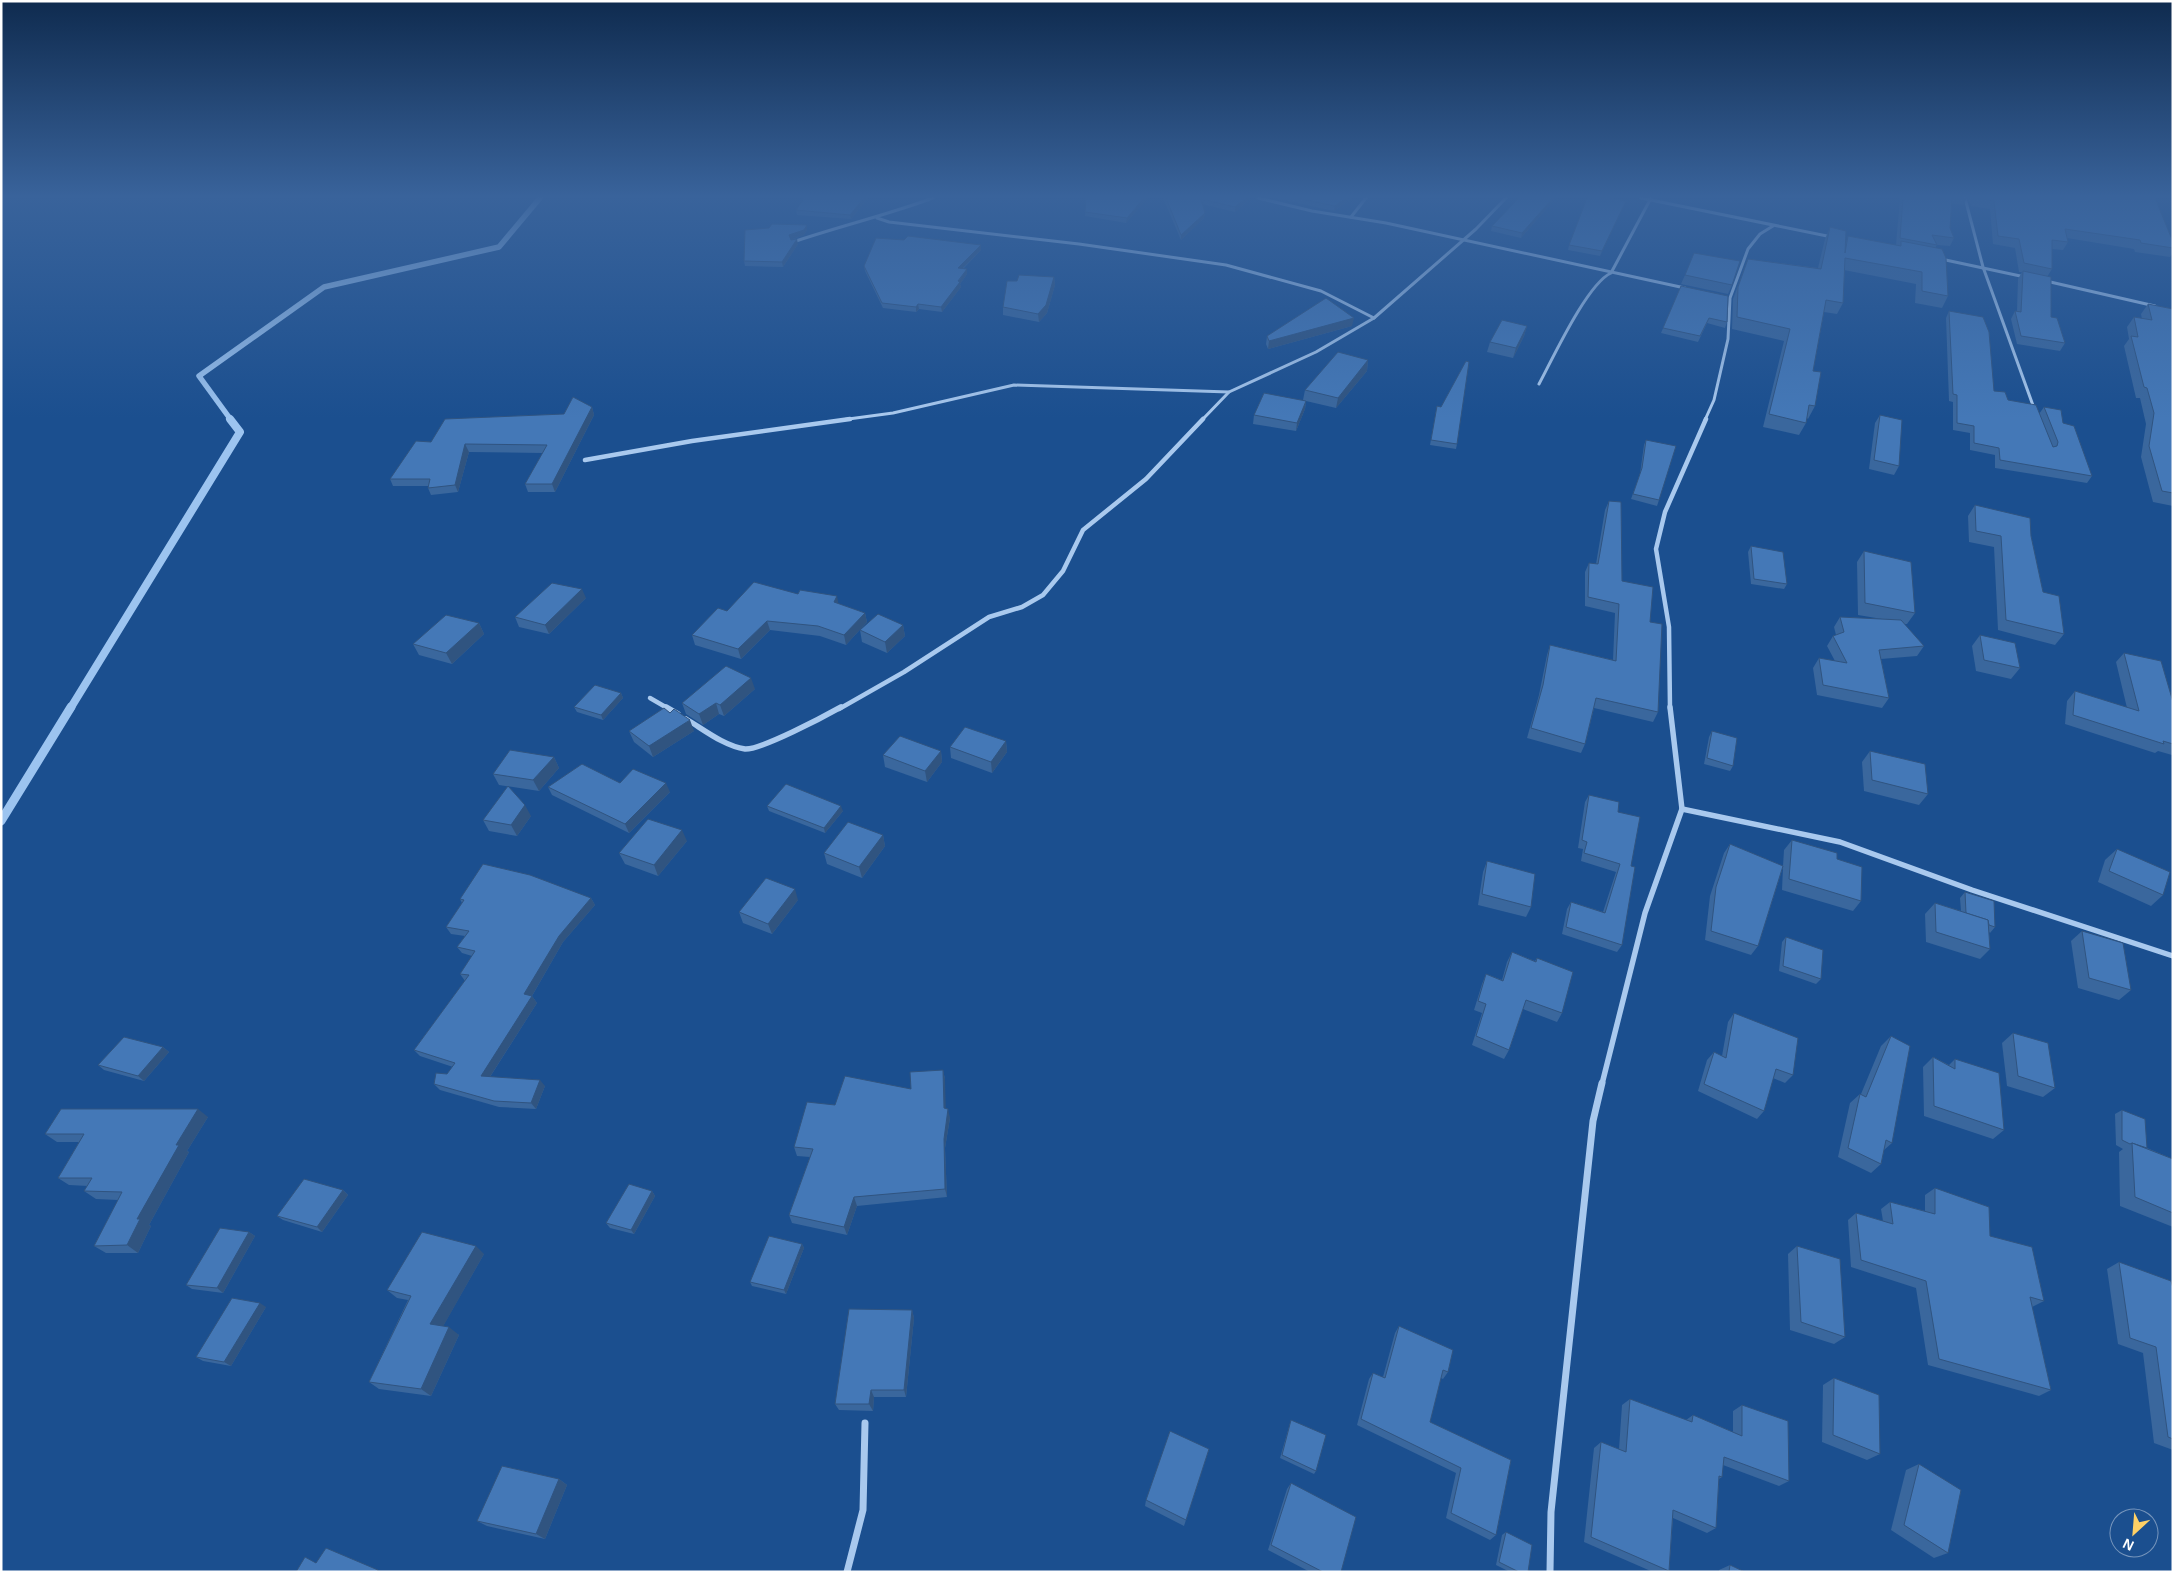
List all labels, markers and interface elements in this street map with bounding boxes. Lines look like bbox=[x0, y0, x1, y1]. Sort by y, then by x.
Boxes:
north arrow bbox=[2109, 1508, 2159, 1558]
text: N bbox=[2120, 1535, 2136, 1554]

